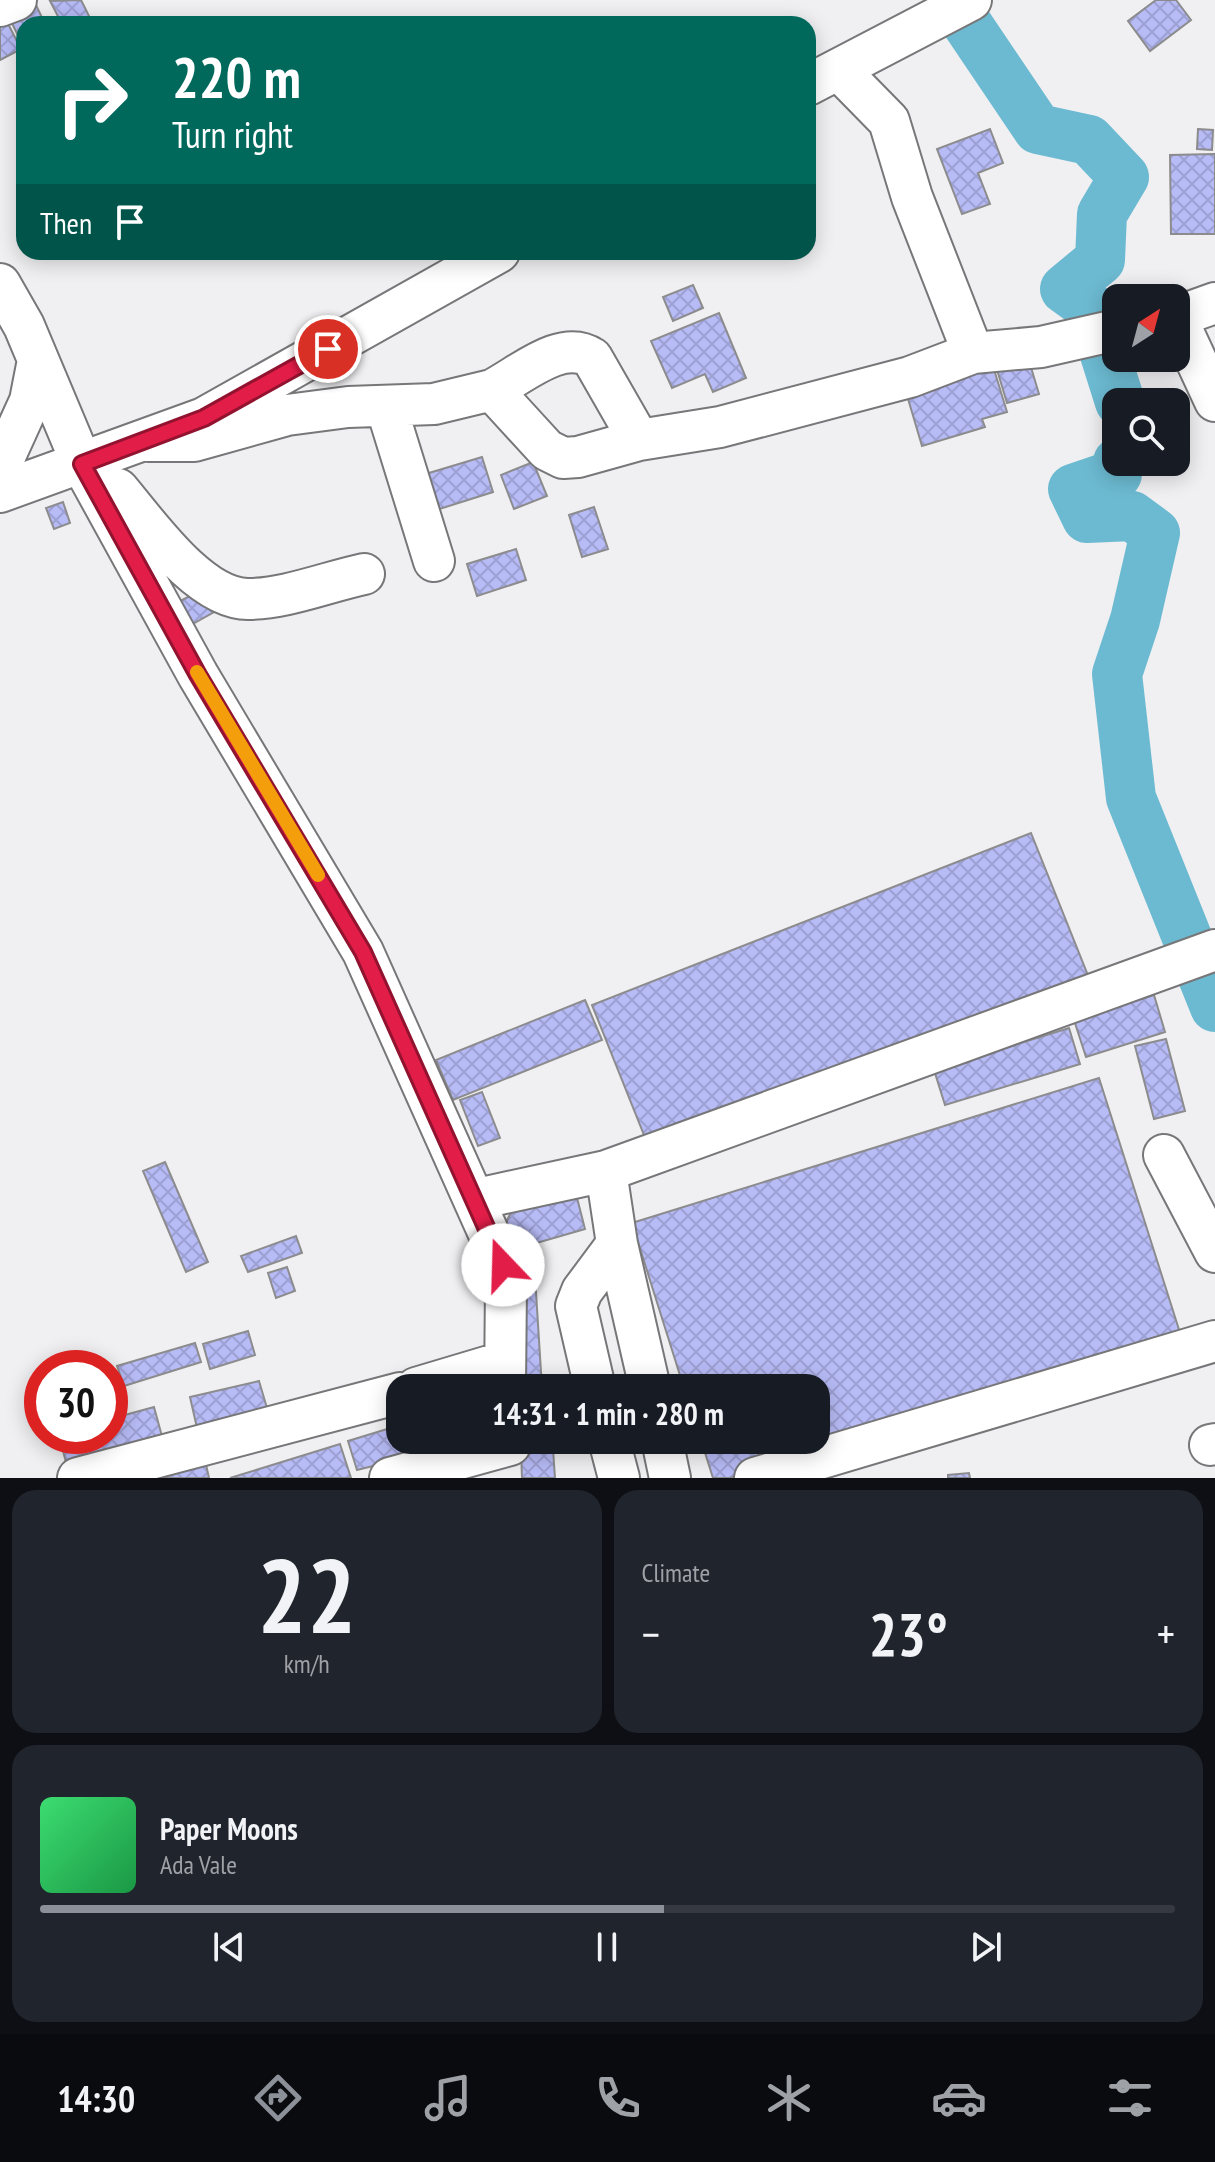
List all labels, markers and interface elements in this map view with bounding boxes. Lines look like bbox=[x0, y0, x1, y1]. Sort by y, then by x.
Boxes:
text: 220 m bbox=[172, 41, 301, 113]
icon: right bbox=[40, 48, 144, 152]
text: Turn right bbox=[172, 111, 293, 158]
icon: arrive bbox=[108, 200, 152, 244]
text: Then bbox=[40, 203, 92, 242]
north arrow bbox=[1102, 284, 1190, 372]
map controls bbox=[1102, 284, 1190, 476]
pin bbox=[294, 315, 362, 383]
icon: arrive bbox=[306, 327, 350, 371]
button: search bbox=[1102, 388, 1190, 476]
position arrow bbox=[461, 1223, 545, 1307]
speed limit sign: 30 bbox=[24, 1350, 128, 1454]
text: 14:31 · 1 min · 280 m bbox=[492, 1394, 724, 1433]
text: 22 bbox=[257, 1527, 356, 1662]
text: Climate bbox=[642, 1556, 710, 1589]
text: 23° bbox=[869, 1595, 948, 1673]
text: − bbox=[642, 1605, 660, 1662]
text: + bbox=[1157, 1605, 1175, 1662]
text: km/h bbox=[284, 1647, 330, 1680]
text: Paper Moons bbox=[160, 1809, 298, 1848]
text: Ada Vale bbox=[160, 1848, 237, 1881]
icon: previous bbox=[207, 1925, 251, 1969]
icon: pause bbox=[585, 1925, 629, 1969]
icon: next bbox=[964, 1925, 1008, 1969]
icon: directions bbox=[250, 2070, 306, 2126]
icon: music bbox=[420, 2070, 476, 2126]
icon: phone bbox=[590, 2070, 646, 2126]
icon: climate bbox=[761, 2070, 817, 2126]
icon: car bbox=[931, 2070, 987, 2126]
icon: filters bbox=[1102, 2070, 1158, 2126]
text: 14:30 bbox=[57, 2075, 135, 2122]

